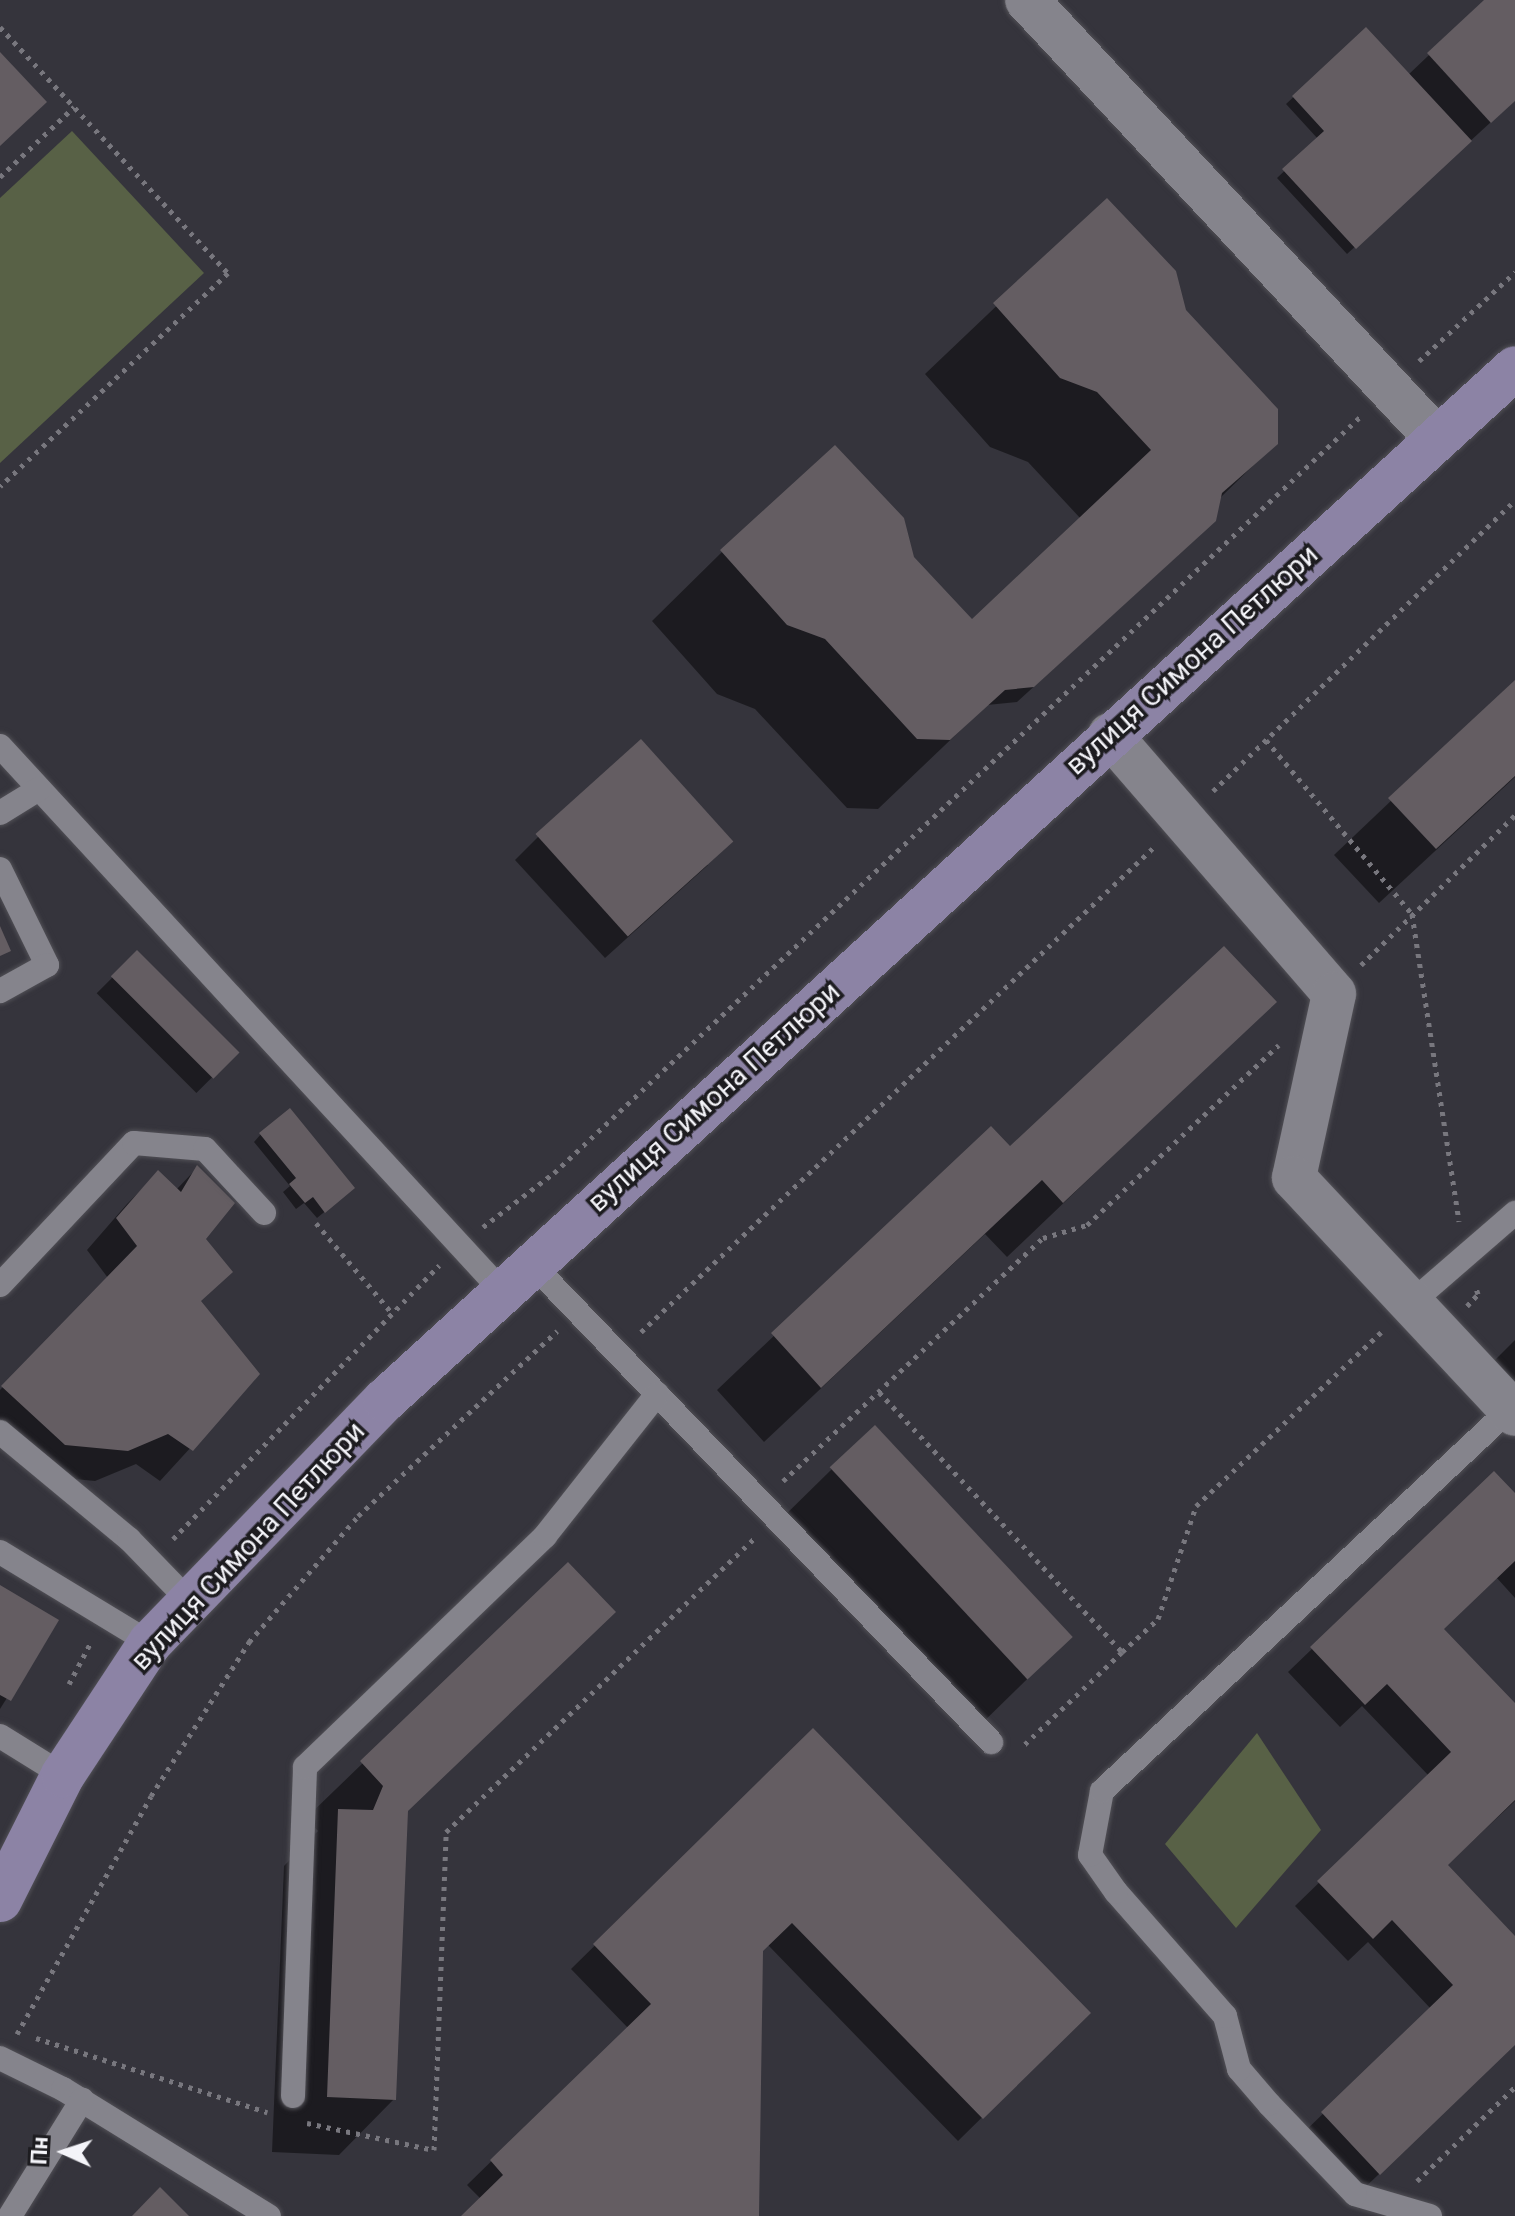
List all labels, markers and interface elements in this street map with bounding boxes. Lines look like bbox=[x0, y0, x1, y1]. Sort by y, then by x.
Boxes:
street label: вулиця Симона Петлюри bbox=[1059, 538, 1325, 782]
street label: вулиця Симона Петлюри bbox=[581, 975, 847, 1219]
street label: вулиця Симона Петлюри bbox=[124, 1415, 372, 1677]
north arrow bbox=[24, 2112, 104, 2192]
text: Пн bbox=[26, 2136, 53, 2165]

